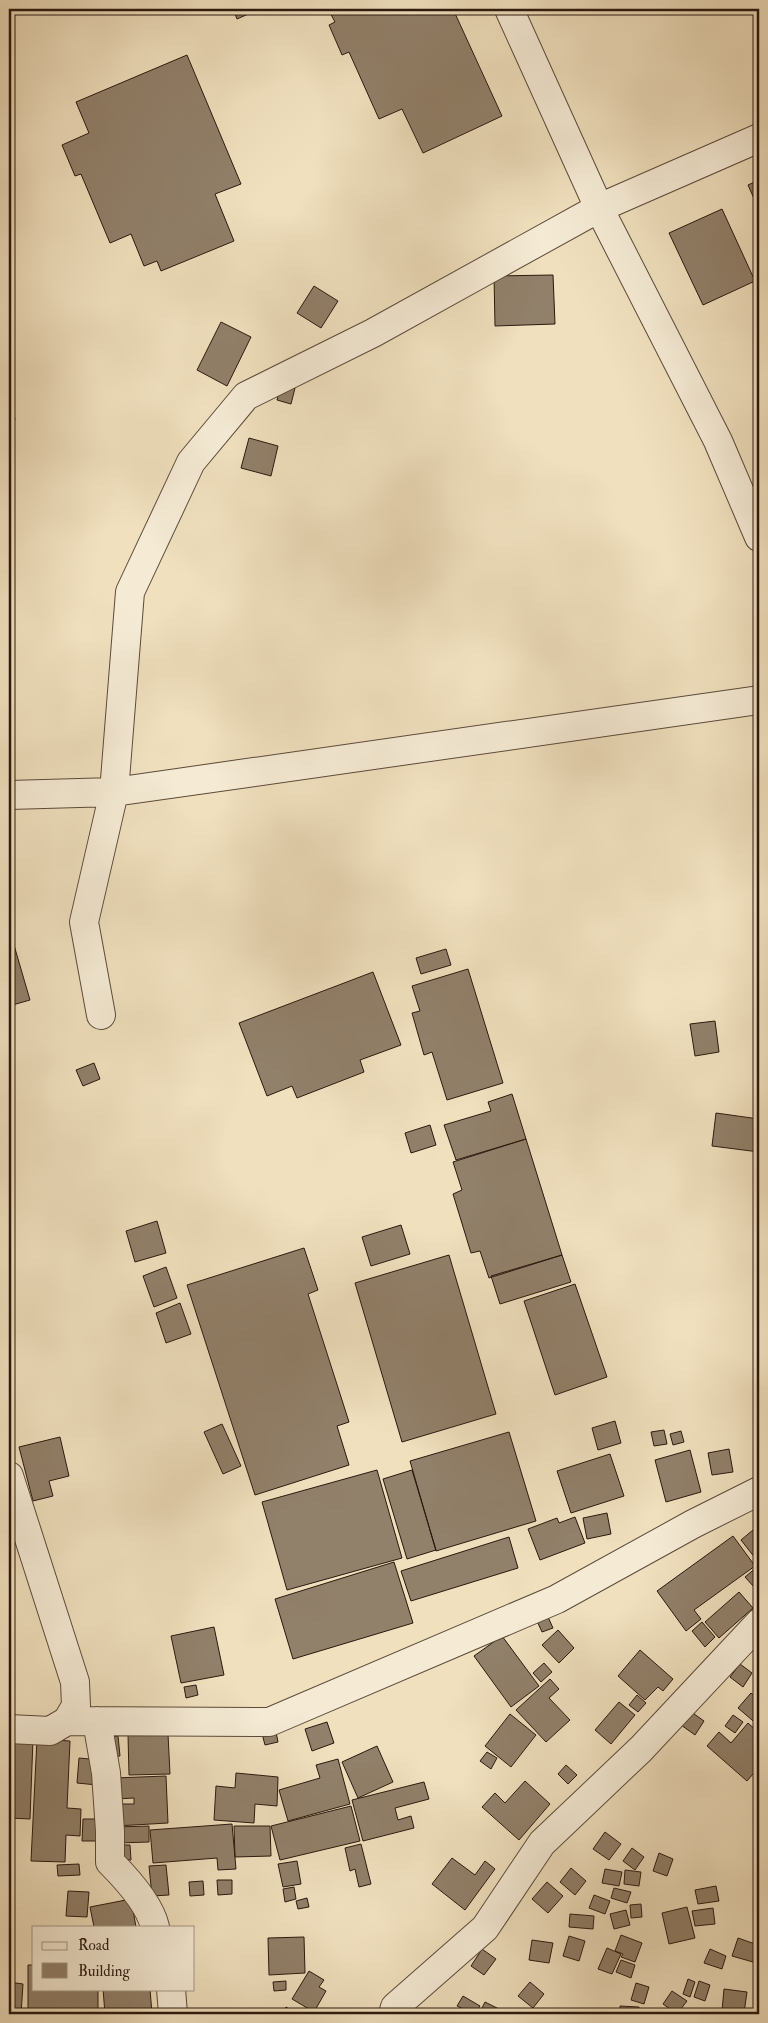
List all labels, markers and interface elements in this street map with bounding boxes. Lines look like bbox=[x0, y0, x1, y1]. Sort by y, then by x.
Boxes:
legend bbox=[32, 1926, 195, 1990]
text: Road bbox=[78, 1936, 110, 1955]
text: Building bbox=[78, 1962, 130, 1981]

